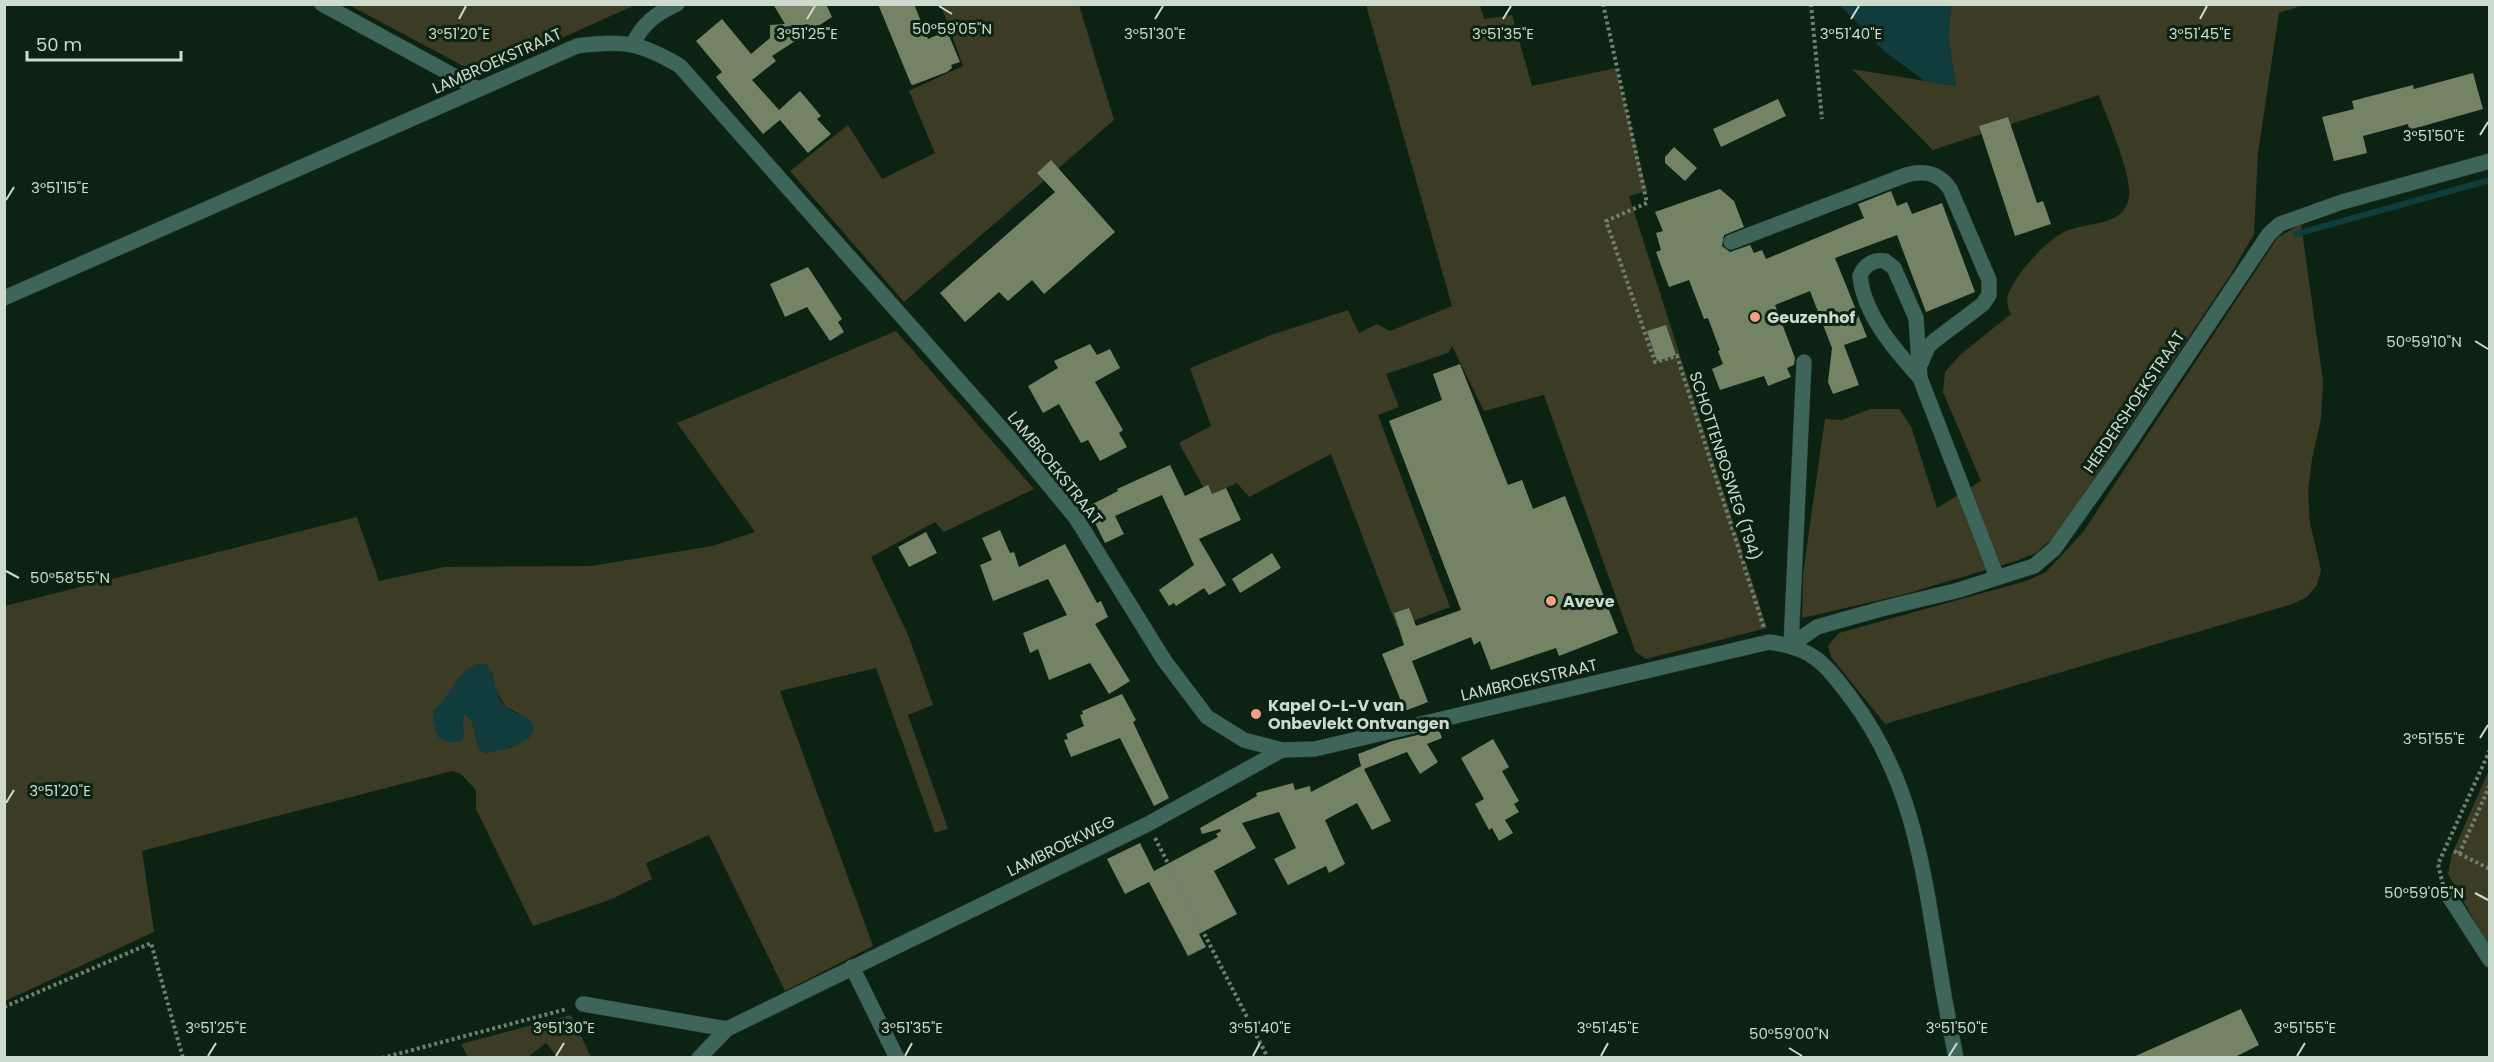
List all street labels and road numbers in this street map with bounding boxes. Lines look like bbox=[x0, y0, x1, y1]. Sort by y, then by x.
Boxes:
street label: LAMBROEKSTRAAT bbox=[429, 22, 566, 100]
street label: HERDERSHOEKSTRAAT bbox=[2078, 326, 2190, 478]
street label: SCHOTTENBOSWEG (T94) bbox=[1683, 368, 1767, 564]
street label: LAMBROEKSTRAAT bbox=[1002, 407, 1108, 530]
street label: LAMBROEKSTRAAT bbox=[1459, 653, 1600, 707]
street label: LAMBROEKWEG bbox=[1003, 810, 1119, 882]

